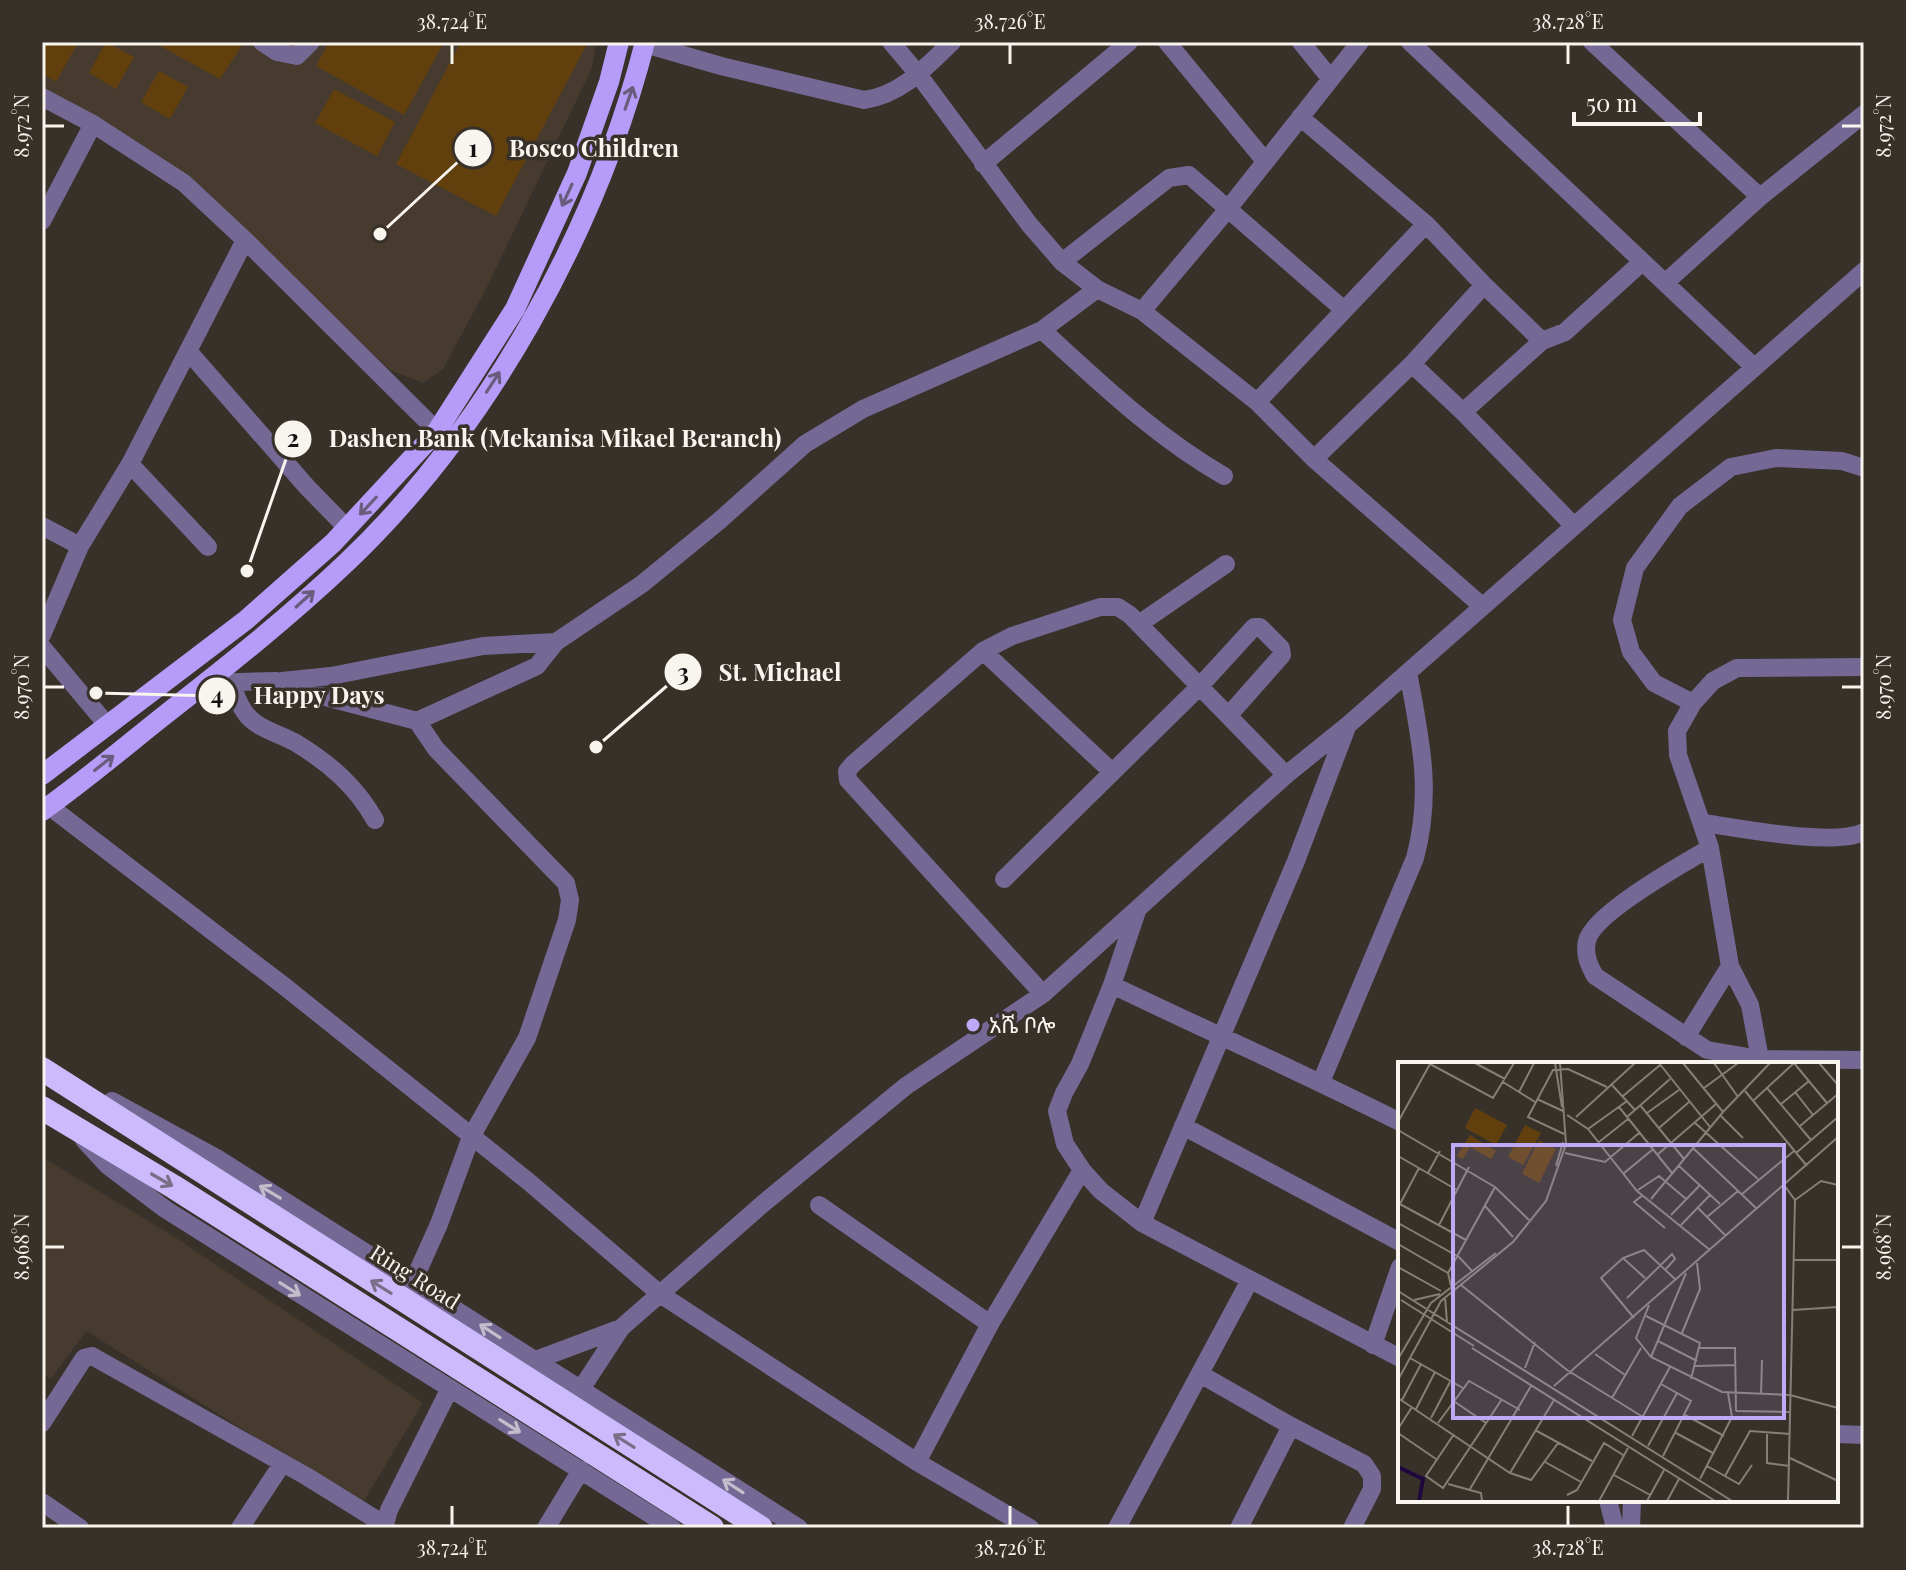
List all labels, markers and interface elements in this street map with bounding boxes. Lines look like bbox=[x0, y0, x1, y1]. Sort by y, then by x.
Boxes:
text: 38.724°E bbox=[417, 7, 487, 34]
text: 38.726°E bbox=[974, 7, 1046, 34]
text: 38.728°E bbox=[1532, 7, 1604, 34]
scale bar bbox=[1574, 76, 1700, 126]
one-way arrow bbox=[622, 86, 637, 111]
text: 50 m bbox=[1586, 86, 1638, 118]
text: 8.972°N bbox=[7, 94, 34, 158]
text: 8.972°N bbox=[1869, 94, 1896, 158]
callout: Bosco Children bbox=[453, 124, 695, 172]
text: 1 bbox=[468, 131, 478, 163]
text: Bosco Children bbox=[509, 131, 679, 163]
one-way arrow bbox=[559, 183, 574, 207]
one-way arrow bbox=[485, 372, 501, 394]
callout: Dashen Bank (Mekanisa Mikael Beranch) bbox=[273, 415, 798, 463]
text: 2 bbox=[287, 421, 299, 453]
text: Dashen Bank (Mekanisa Mikael Beranch) bbox=[329, 421, 781, 453]
one-way arrow bbox=[358, 496, 377, 516]
one-way arrow bbox=[295, 591, 315, 609]
callout: St. Michael bbox=[663, 648, 858, 696]
text: 8.970°N bbox=[7, 654, 34, 720]
text: 8.970°N bbox=[1869, 654, 1896, 720]
text: 3 bbox=[677, 655, 689, 687]
text: St. Michael bbox=[719, 655, 842, 687]
callout: Happy Days bbox=[197, 672, 401, 720]
text: 4 bbox=[211, 678, 223, 710]
text: Happy Days bbox=[253, 678, 385, 710]
one-way arrow bbox=[93, 755, 114, 772]
place label: አሼ ቦሎ bbox=[989, 1009, 1056, 1039]
marker: አሼ ቦሎ bbox=[964, 1016, 982, 1034]
inset map bbox=[1398, 1062, 1838, 1502]
one-way arrow bbox=[150, 1172, 173, 1188]
one-way arrow bbox=[259, 1184, 282, 1200]
text: 8.968°N bbox=[7, 1213, 34, 1281]
text: 8.968°N bbox=[1869, 1213, 1896, 1281]
street label: Ring Road bbox=[365, 1237, 466, 1316]
one-way arrow bbox=[371, 1278, 393, 1295]
one-way arrow bbox=[278, 1281, 301, 1297]
one-way arrow bbox=[479, 1322, 502, 1338]
one-way arrow bbox=[499, 1418, 521, 1434]
one-way arrow bbox=[614, 1433, 636, 1450]
one-way arrow bbox=[722, 1478, 745, 1494]
text: 38.724°E bbox=[417, 1533, 487, 1560]
text: 38.726°E bbox=[974, 1533, 1046, 1560]
text: 38.728°E bbox=[1532, 1533, 1604, 1560]

